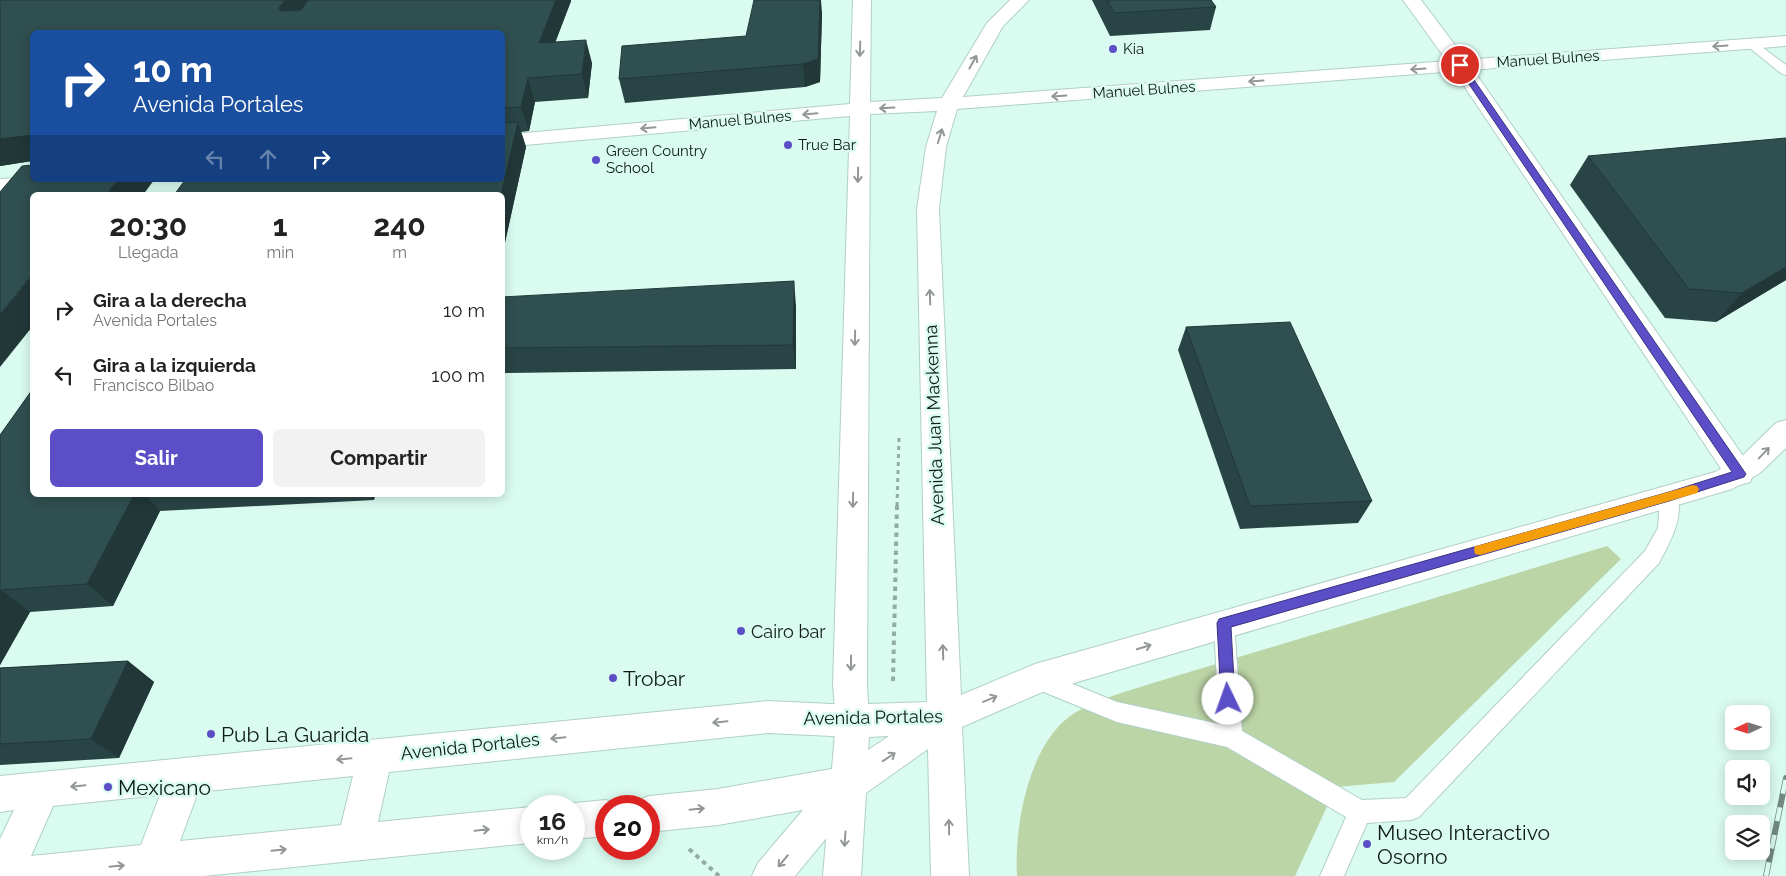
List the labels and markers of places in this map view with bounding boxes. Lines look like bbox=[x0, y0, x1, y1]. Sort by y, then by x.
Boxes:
place label: Kia bbox=[1123, 40, 1144, 58]
marker: Kia bbox=[1107, 43, 1119, 55]
pin bbox=[1439, 44, 1481, 86]
place label: True Bar bbox=[798, 136, 857, 154]
marker: True Bar bbox=[782, 139, 794, 151]
place label: Green Country School bbox=[606, 142, 707, 177]
marker: Green Country School bbox=[590, 154, 602, 166]
place label: Cairo bar bbox=[751, 621, 826, 642]
marker: Cairo bar bbox=[735, 625, 747, 637]
place label: Trobar bbox=[623, 666, 686, 691]
marker: Trobar bbox=[607, 672, 619, 684]
place label: Pub La Guarida bbox=[221, 722, 369, 747]
marker: Pub La Guarida bbox=[205, 728, 217, 740]
place label: Mexicano bbox=[118, 775, 211, 800]
marker: Mexicano bbox=[102, 781, 114, 793]
place label: Museo Interactivo Osorno bbox=[1377, 820, 1550, 869]
marker: Museo Interactivo Osorno bbox=[1361, 838, 1373, 850]

